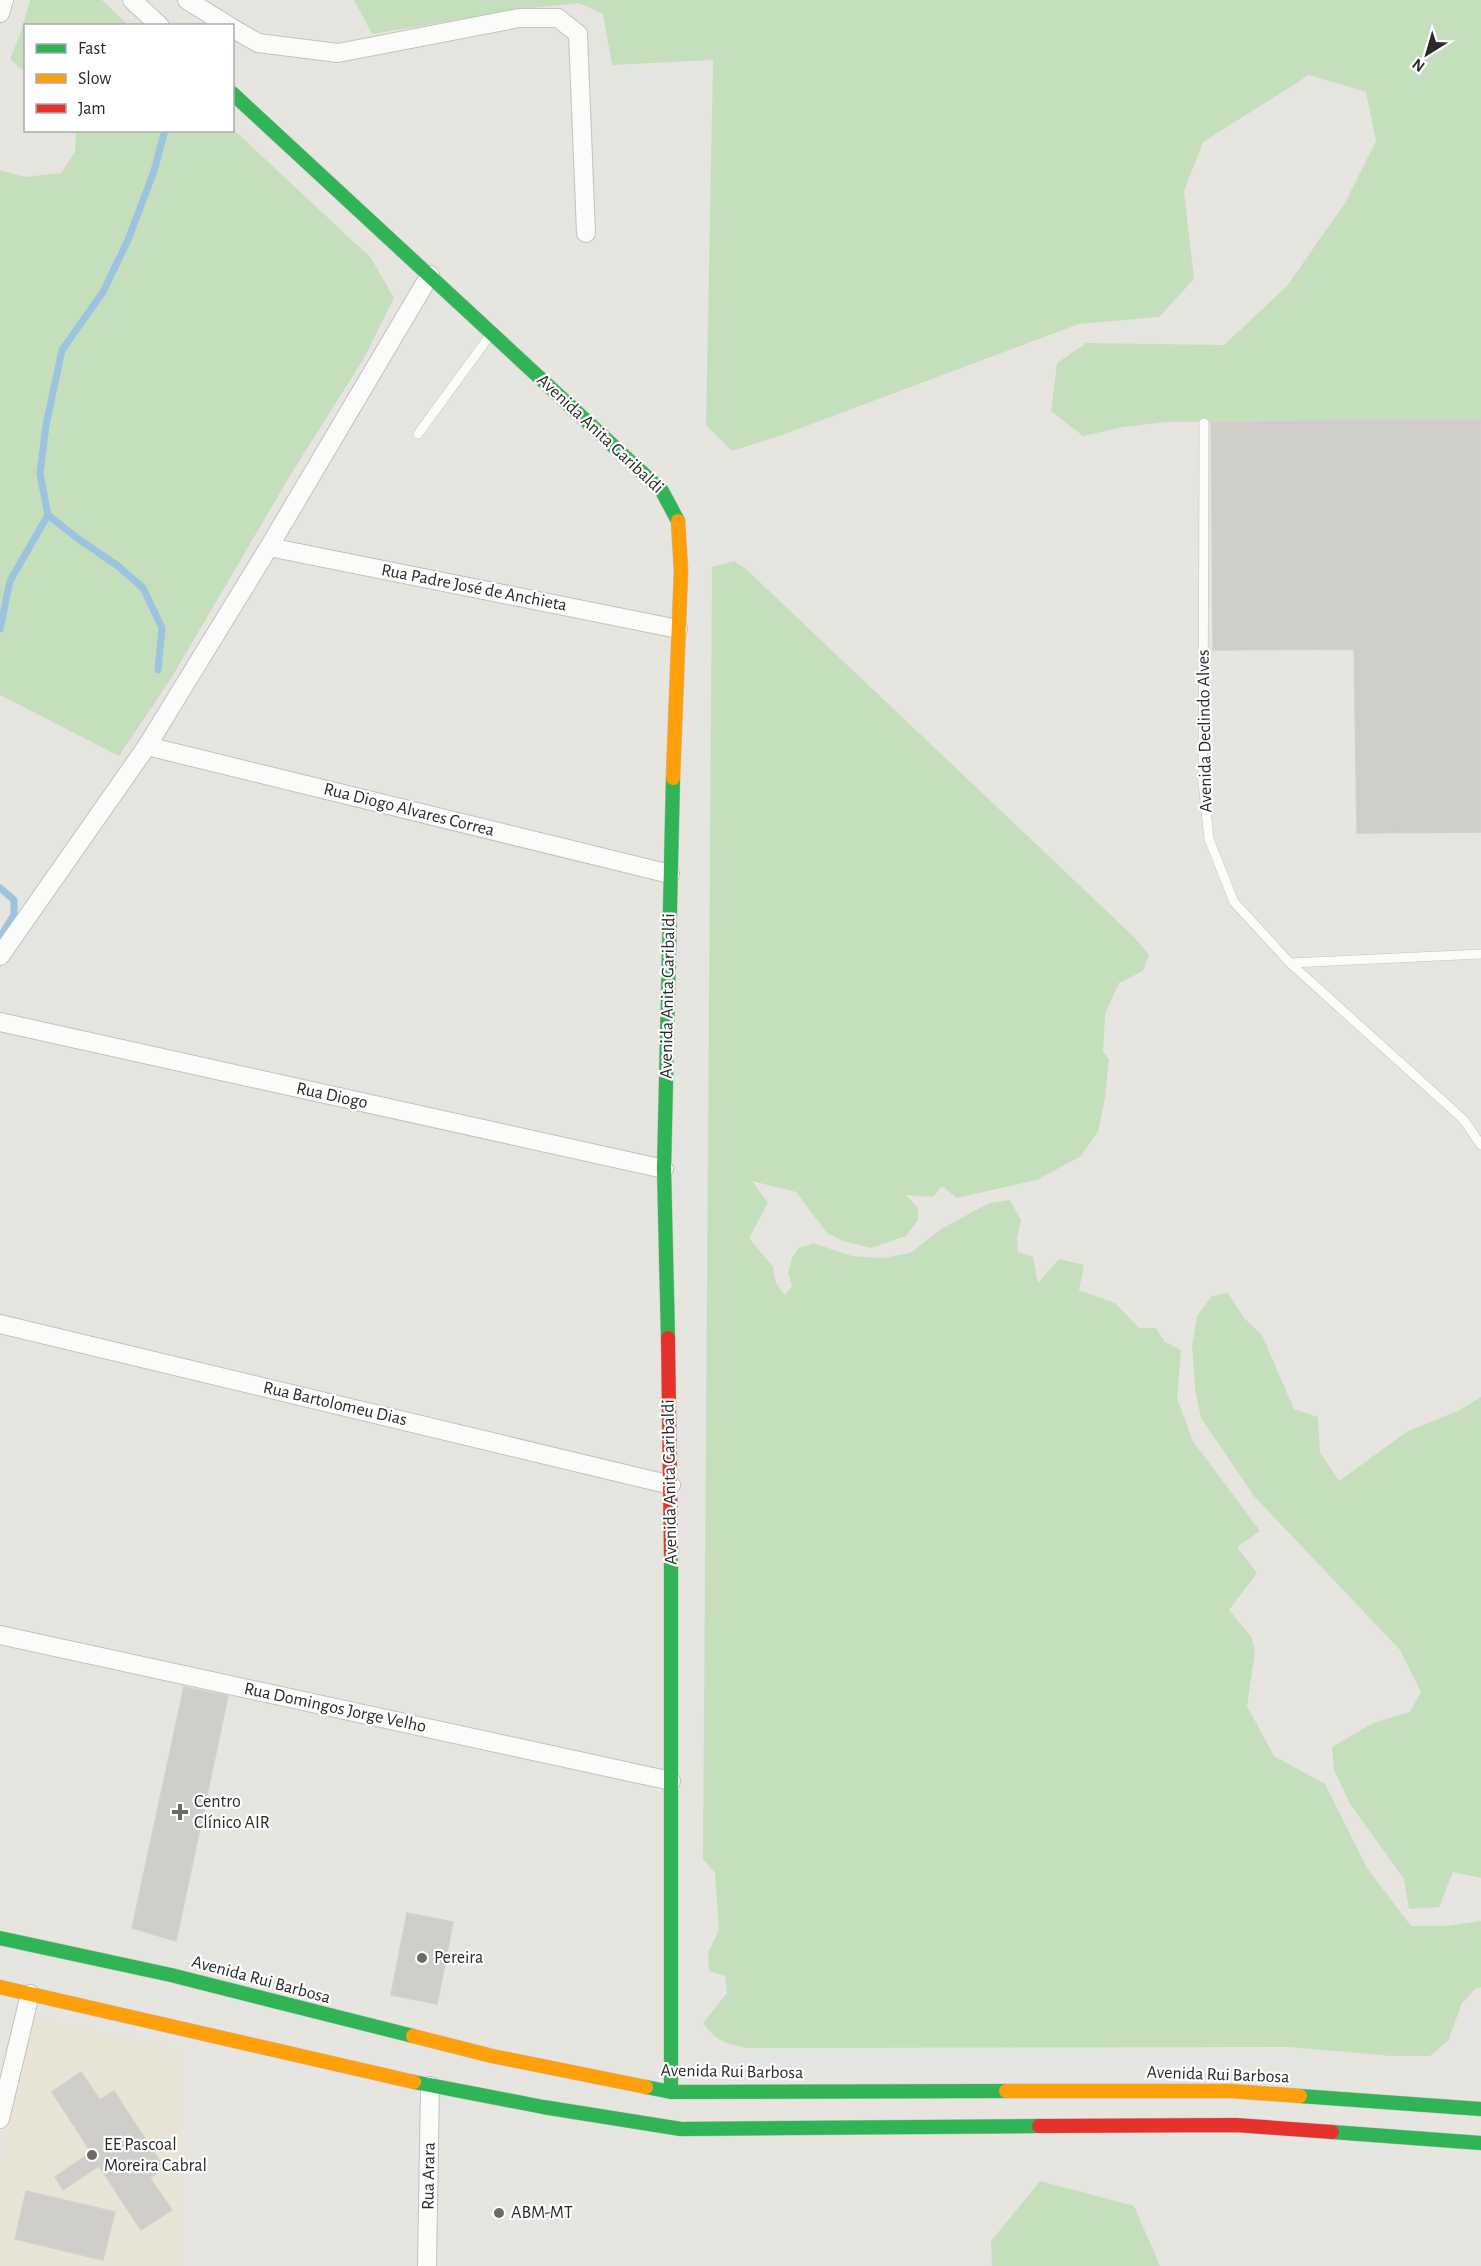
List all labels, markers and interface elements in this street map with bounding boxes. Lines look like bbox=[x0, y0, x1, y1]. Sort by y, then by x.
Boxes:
legend bbox=[24, 24, 234, 132]
north arrow bbox=[1397, 24, 1457, 84]
text: Fast bbox=[78, 40, 106, 58]
text: N bbox=[1409, 55, 1428, 75]
text: Slow bbox=[78, 70, 111, 88]
text: Jam bbox=[78, 100, 106, 118]
street label: Avenida Anita Garibaldi bbox=[533, 371, 667, 497]
street label: Rua Padre José de Anchieta bbox=[380, 561, 568, 615]
street label: Avenida Declindo Alves bbox=[1195, 649, 1215, 813]
street label: Rua Diogo Alvares Correa bbox=[322, 780, 496, 840]
street label: Avenida Anita Garibaldi bbox=[658, 913, 678, 1079]
street label: Rua Diogo bbox=[295, 1080, 369, 1112]
street label: Rua Bartolomeu Dias bbox=[261, 1379, 409, 1429]
street label: Avenida Anita Garibaldi bbox=[660, 1399, 680, 1565]
street label: Rua Domingos Jorge Velho bbox=[242, 1680, 428, 1736]
place label: Centro Clínico AIR bbox=[194, 1793, 270, 1832]
marker: Centro Clínico AIR bbox=[171, 1803, 189, 1821]
place label: Pereira bbox=[434, 1949, 483, 1967]
marker: Pereira bbox=[415, 1951, 429, 1965]
street label: Avenida Rui Barbosa bbox=[190, 1953, 332, 2007]
street label: Avenida Rui Barbosa bbox=[660, 2062, 804, 2082]
street label: Avenida Rui Barbosa bbox=[1146, 2064, 1290, 2086]
place label: EE Pascoal Moreira Cabral bbox=[104, 2136, 207, 2175]
street label: Rua Arara bbox=[419, 2142, 439, 2210]
marker: EE Pascoal Moreira Cabral bbox=[85, 2148, 99, 2162]
place label: ABM-MT bbox=[511, 2204, 573, 2222]
marker: ABM-MT bbox=[492, 2206, 506, 2220]

